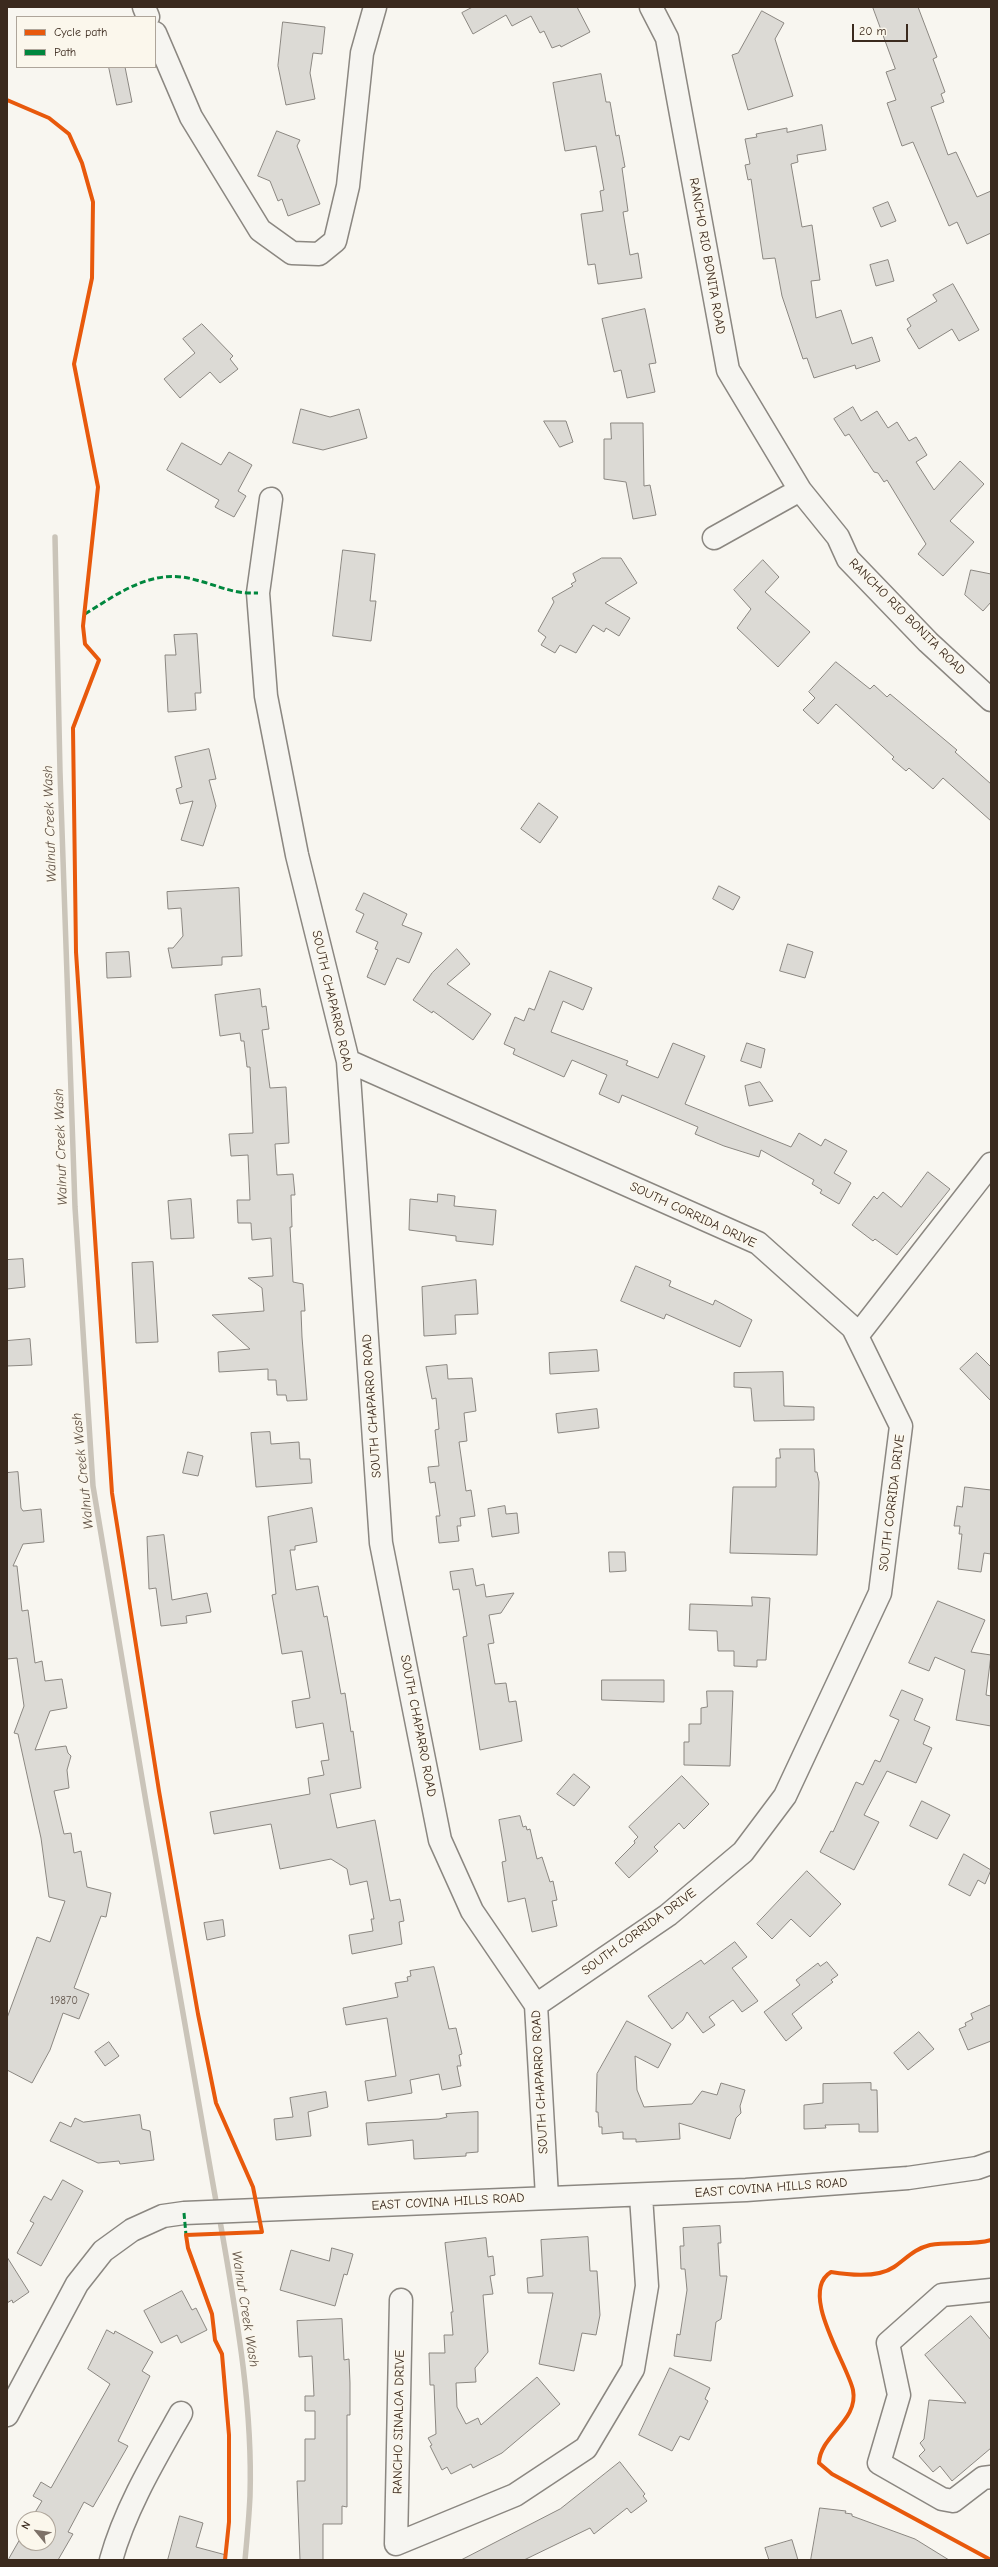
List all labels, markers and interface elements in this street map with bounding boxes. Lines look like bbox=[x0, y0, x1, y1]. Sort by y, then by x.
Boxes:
legend bbox=[16, 16, 156, 68]
scale bar bbox=[854, 16, 910, 42]
text: 20 m bbox=[859, 24, 887, 38]
text: Cycle path bbox=[54, 25, 107, 39]
text: Path bbox=[54, 45, 76, 59]
street label: RANCHO RIO BONITA ROAD bbox=[686, 177, 728, 335]
street label: RANCHO RIO BONITA ROAD bbox=[845, 555, 969, 679]
water label: Walnut Creek Wash bbox=[40, 765, 60, 883]
street label: SOUTH CHAPARRO ROAD bbox=[308, 929, 356, 1073]
water label: Walnut Creek Wash bbox=[51, 1088, 71, 1206]
street label: SOUTH CORRIDA DRIVE bbox=[627, 1179, 759, 1251]
street label: SOUTH CHAPARRO ROAD bbox=[359, 1333, 385, 1479]
water label: Walnut Creek Wash bbox=[69, 1412, 97, 1530]
street label: SOUTH CORRIDA DRIVE bbox=[876, 1434, 908, 1572]
street label: SOUTH CHAPARRO ROAD bbox=[397, 1654, 439, 1798]
street label: SOUTH CORRIDA DRIVE bbox=[579, 1885, 699, 1979]
house number: 19870 bbox=[50, 1994, 78, 2008]
street label: SOUTH CHAPARRO ROAD bbox=[528, 2010, 552, 2154]
street label: EAST COVINA HILLS ROAD bbox=[694, 2175, 848, 2201]
street label: EAST COVINA HILLS ROAD bbox=[371, 2190, 525, 2214]
water label: Walnut Creek Wash bbox=[228, 2250, 262, 2368]
street label: RANCHO SINALOA DRIVE bbox=[390, 2350, 408, 2494]
north arrow bbox=[16, 2511, 56, 2551]
text: N bbox=[19, 2519, 33, 2532]

